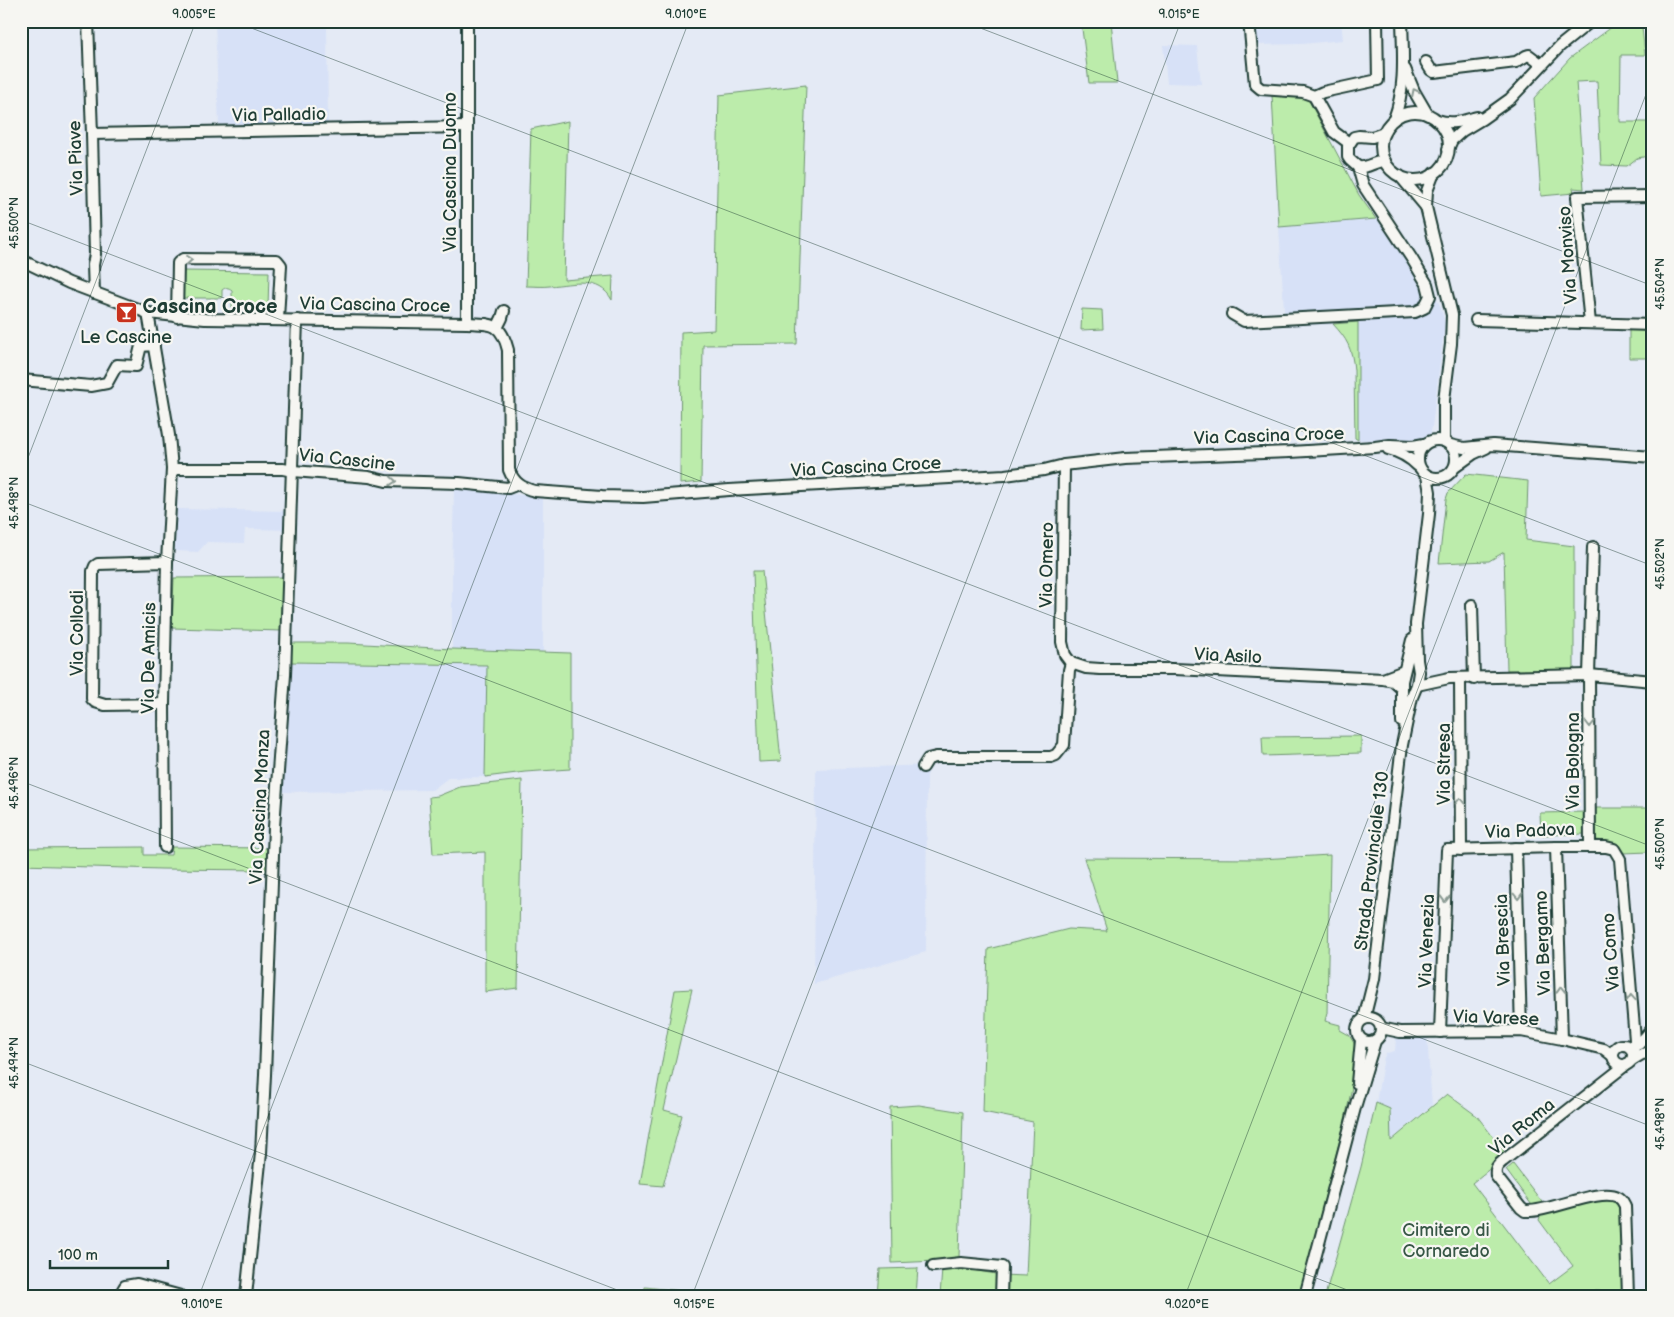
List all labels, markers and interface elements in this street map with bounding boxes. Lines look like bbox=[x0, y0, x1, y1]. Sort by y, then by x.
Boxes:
text: 9.005°E bbox=[172, 7, 216, 22]
text: 9.010°E bbox=[665, 7, 707, 22]
text: 9.015°E bbox=[1158, 7, 1200, 22]
one-way arrow bbox=[1411, 88, 1421, 97]
street label: Via Cascina Duomo bbox=[440, 92, 461, 252]
street label: Via Palladio bbox=[232, 104, 326, 126]
street label: Via Piave bbox=[64, 120, 88, 196]
text: 45.500°N bbox=[7, 197, 22, 249]
street label: Via Monviso bbox=[1554, 205, 1582, 305]
one-way arrow bbox=[186, 255, 194, 266]
text: 45.504°N bbox=[1653, 258, 1668, 310]
street label: Via Cascina Croce bbox=[299, 293, 451, 317]
district label: Cascina Croce bbox=[143, 295, 277, 319]
bar icon: Le Cascine bbox=[114, 300, 138, 324]
place label: Le Cascine bbox=[80, 327, 172, 348]
street label: Via Cascina Croce bbox=[1193, 423, 1345, 449]
street label: Via Cascine bbox=[298, 444, 397, 476]
street label: Via Cascina Croce bbox=[790, 453, 942, 481]
one-way arrow bbox=[390, 475, 398, 486]
text: 45.498°N bbox=[7, 477, 22, 529]
street label: Via Omero bbox=[1036, 522, 1058, 608]
text: 45.502°N bbox=[1653, 538, 1668, 590]
street label: Via Collodi bbox=[67, 590, 88, 676]
street label: Via De Amicis bbox=[138, 602, 160, 714]
street label: Via Asilo bbox=[1194, 644, 1262, 668]
street label: Via Bologna bbox=[1563, 712, 1584, 810]
one-way arrow bbox=[1585, 720, 1595, 728]
street label: Via Stresa bbox=[1434, 723, 1455, 805]
street label: Via Cascina Monza bbox=[245, 729, 275, 885]
text: 45.496°N bbox=[7, 757, 22, 809]
street label: Strada Provinciale 130 bbox=[1351, 770, 1393, 952]
one-way arrow bbox=[1455, 797, 1465, 804]
text: 45.500°N bbox=[1653, 818, 1668, 870]
street label: Via Padova bbox=[1485, 819, 1575, 843]
street label: Via Bergamo bbox=[1531, 890, 1555, 996]
street label: Via Brescia bbox=[1491, 893, 1515, 987]
one-way arrow bbox=[1512, 893, 1523, 901]
street label: Via Venezia bbox=[1415, 894, 1439, 988]
one-way arrow bbox=[1440, 896, 1450, 903]
street label: Via Como bbox=[1598, 912, 1624, 992]
one-way arrow bbox=[1556, 986, 1566, 994]
one-way arrow bbox=[1626, 993, 1637, 1001]
street label: Via Varese bbox=[1453, 1006, 1540, 1030]
text: 45.494°N bbox=[7, 1037, 22, 1089]
street label: Via Roma bbox=[1485, 1094, 1559, 1160]
text: 45.498°N bbox=[1653, 1098, 1668, 1150]
park label: Cimitero di Cornaredo bbox=[1402, 1220, 1490, 1262]
scale bar bbox=[50, 1237, 168, 1269]
text: 100 m bbox=[58, 1246, 98, 1265]
text: 9.010°E bbox=[181, 1297, 223, 1312]
text: 9.015°E bbox=[673, 1297, 715, 1312]
text: 9.020°E bbox=[1165, 1297, 1209, 1312]

